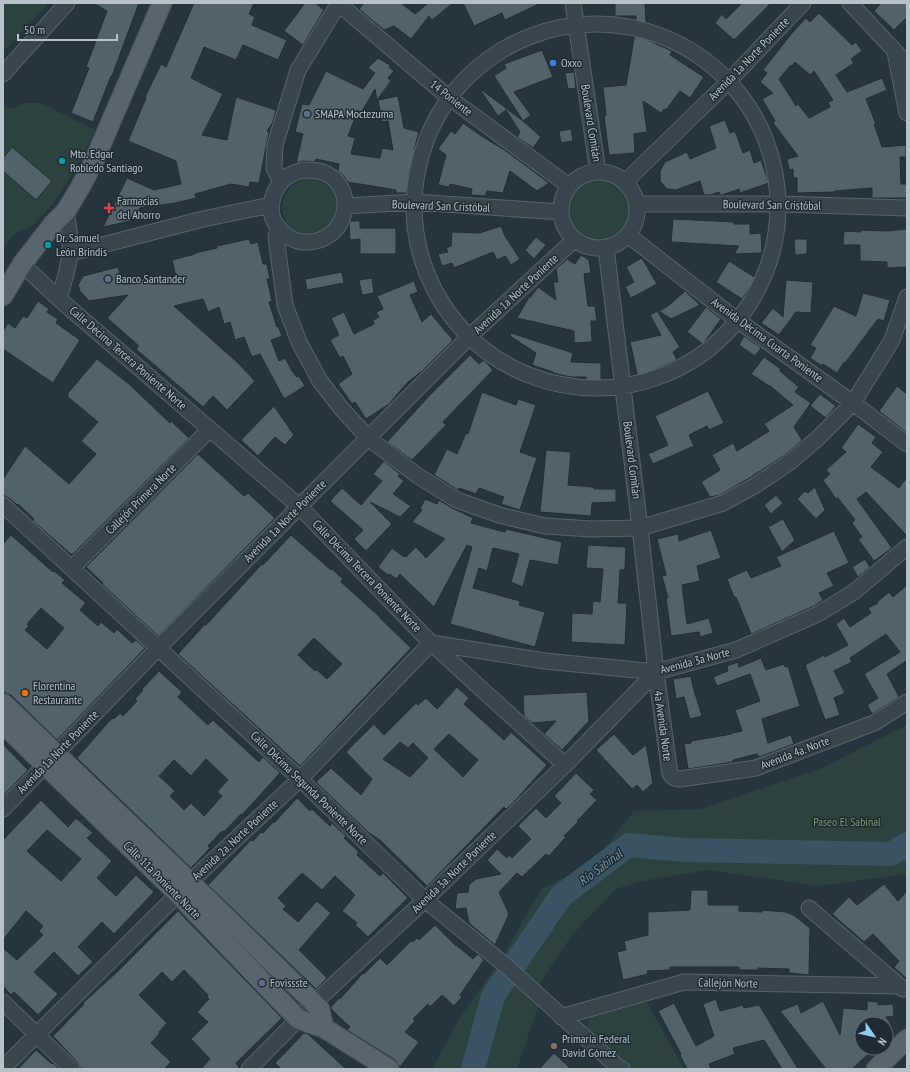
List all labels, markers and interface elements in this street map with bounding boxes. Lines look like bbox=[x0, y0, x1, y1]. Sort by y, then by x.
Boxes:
street label: Avenida 1a Norte Poniente bbox=[705, 14, 792, 104]
scale bar bbox=[18, 16, 117, 42]
text: 50 m bbox=[24, 22, 45, 37]
place label: Oxxo bbox=[561, 55, 582, 70]
marker: Oxxo bbox=[548, 58, 558, 68]
street label: 14 Poniente bbox=[427, 76, 476, 119]
street label: Boulevard Comitán bbox=[578, 83, 605, 163]
place label: SMAPA Moctezuma bbox=[315, 106, 394, 121]
marker: SMAPA Moctezuma bbox=[302, 109, 312, 119]
place label: Mto. Edgar Robledo Santiago bbox=[70, 146, 143, 175]
marker: Mto. Edgar Robledo Santiago bbox=[57, 156, 67, 166]
place label: Farmacias del Ahorro bbox=[117, 193, 160, 222]
street label: Boulevard San Cristóbal bbox=[392, 196, 491, 215]
street label: Boulevard San Cristóbal bbox=[723, 196, 821, 213]
marker: Farmacias del Ahorro bbox=[104, 203, 114, 213]
place label: Dr. Samuel León Brindis bbox=[56, 230, 107, 259]
marker: Dr. Samuel León Brindis bbox=[43, 240, 53, 250]
street label: Avenida 1a Norte Poniente bbox=[470, 250, 561, 337]
place label: Banco Santander bbox=[116, 271, 186, 286]
marker: Banco Santander bbox=[103, 274, 113, 284]
street label: Avenida Décima Cuarta Poniente bbox=[708, 294, 826, 385]
street label: Calle Décima Tercera Poniente Norte bbox=[67, 303, 190, 413]
street label: Boulevard Comitán bbox=[620, 420, 645, 500]
street label: Callejón Primera Norte bbox=[102, 460, 179, 537]
street label: Avenida 1a Norte Poniente bbox=[240, 476, 329, 565]
street label: Calle Décima Tercera Poniente Norte bbox=[310, 516, 425, 635]
street label: Avenida 3a Norte bbox=[658, 644, 731, 677]
place label: Florentina Restaurante bbox=[33, 678, 82, 707]
marker: Florentina Restaurante bbox=[20, 688, 30, 698]
street label: 4a Avenida Norte bbox=[651, 690, 676, 762]
street label: Avenida 1a Norte Poniente bbox=[14, 707, 101, 797]
street label: Calle Décima Segunda Poniente Norte bbox=[248, 728, 371, 848]
street label: Avenida 4a. Norte bbox=[758, 732, 832, 773]
street label: Avenida 2a. Norte Poniente bbox=[189, 796, 281, 883]
park label: Paseo El Sabinal bbox=[813, 814, 881, 829]
street label: Avenida 3a. Norte Poniente bbox=[408, 827, 499, 916]
street label: Calle 11a Poniente Norte bbox=[120, 838, 204, 922]
water label: Río Sabinal bbox=[575, 844, 627, 889]
street label: Callejón Norte bbox=[698, 974, 758, 991]
place label: Fovissste bbox=[270, 975, 308, 990]
marker: Fovissste bbox=[257, 978, 267, 988]
north arrow bbox=[854, 1016, 894, 1056]
place label: Primaria Federal David Gómez bbox=[562, 1031, 630, 1060]
text: N bbox=[875, 1035, 890, 1048]
marker: Primaria Federal David Gómez bbox=[549, 1041, 559, 1051]

